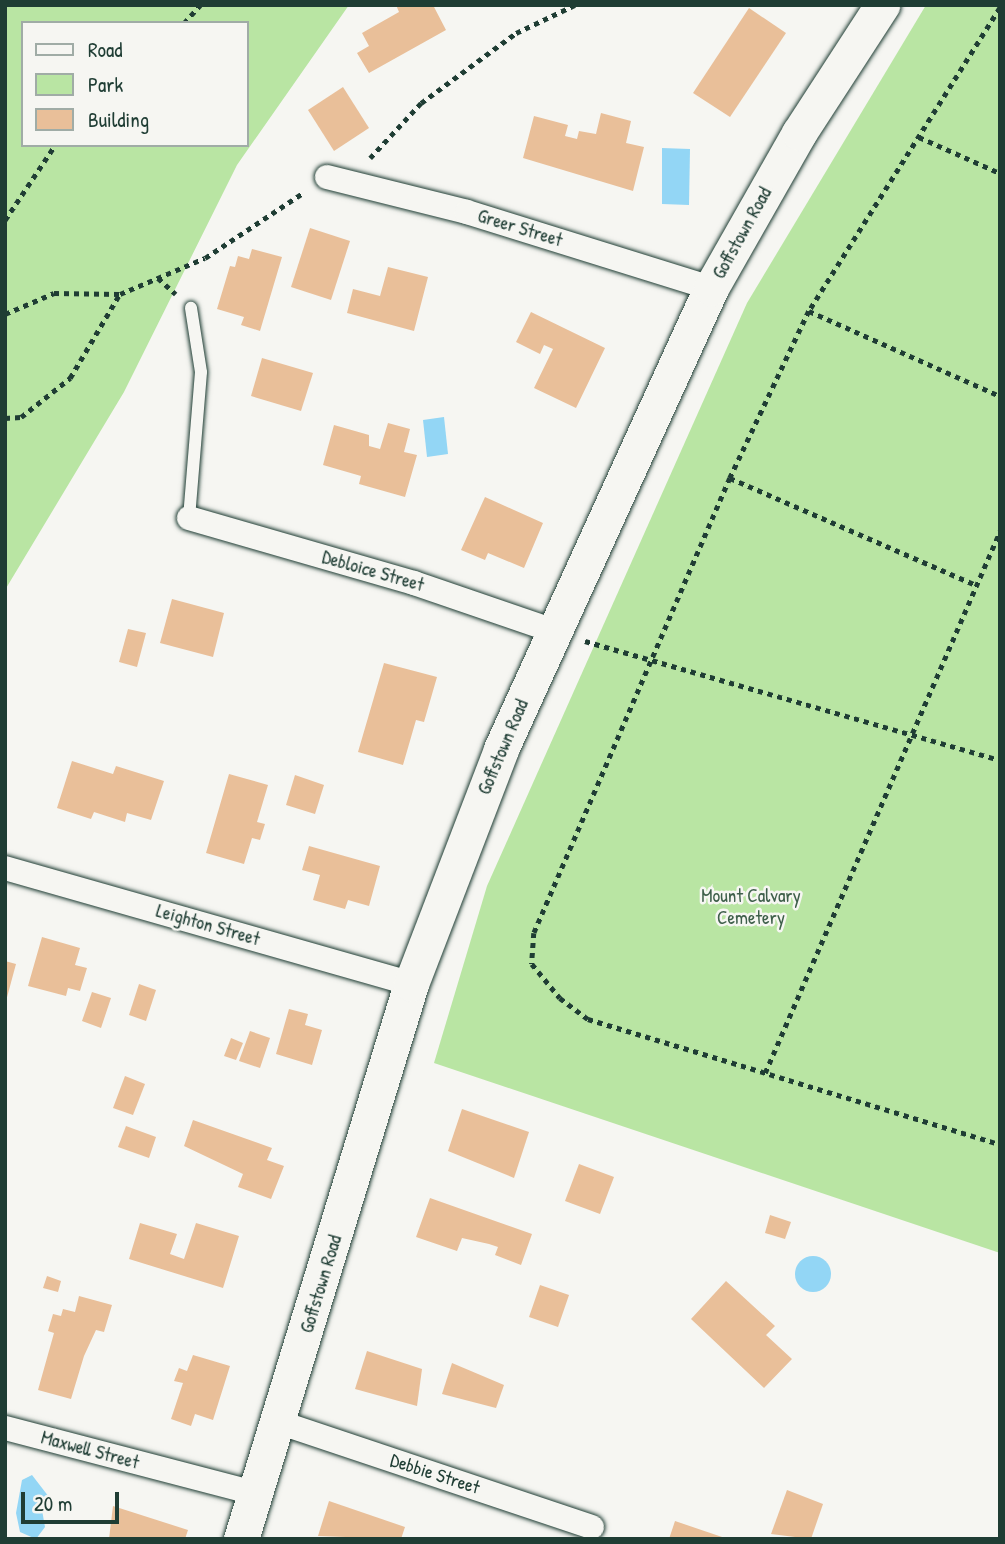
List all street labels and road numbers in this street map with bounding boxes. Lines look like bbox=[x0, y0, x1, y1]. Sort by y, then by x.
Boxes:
street label: Goffstown Road bbox=[708, 183, 776, 283]
street label: Greer Street bbox=[475, 204, 565, 252]
street label: Debloice Street bbox=[319, 546, 427, 596]
street label: Goffstown Road bbox=[473, 696, 533, 798]
street label: Leighton Street bbox=[154, 899, 262, 951]
street label: Goffstown Road bbox=[295, 1232, 347, 1336]
street label: Maxwell Street bbox=[39, 1426, 141, 1474]
street label: Debbie Street bbox=[387, 1449, 483, 1499]

